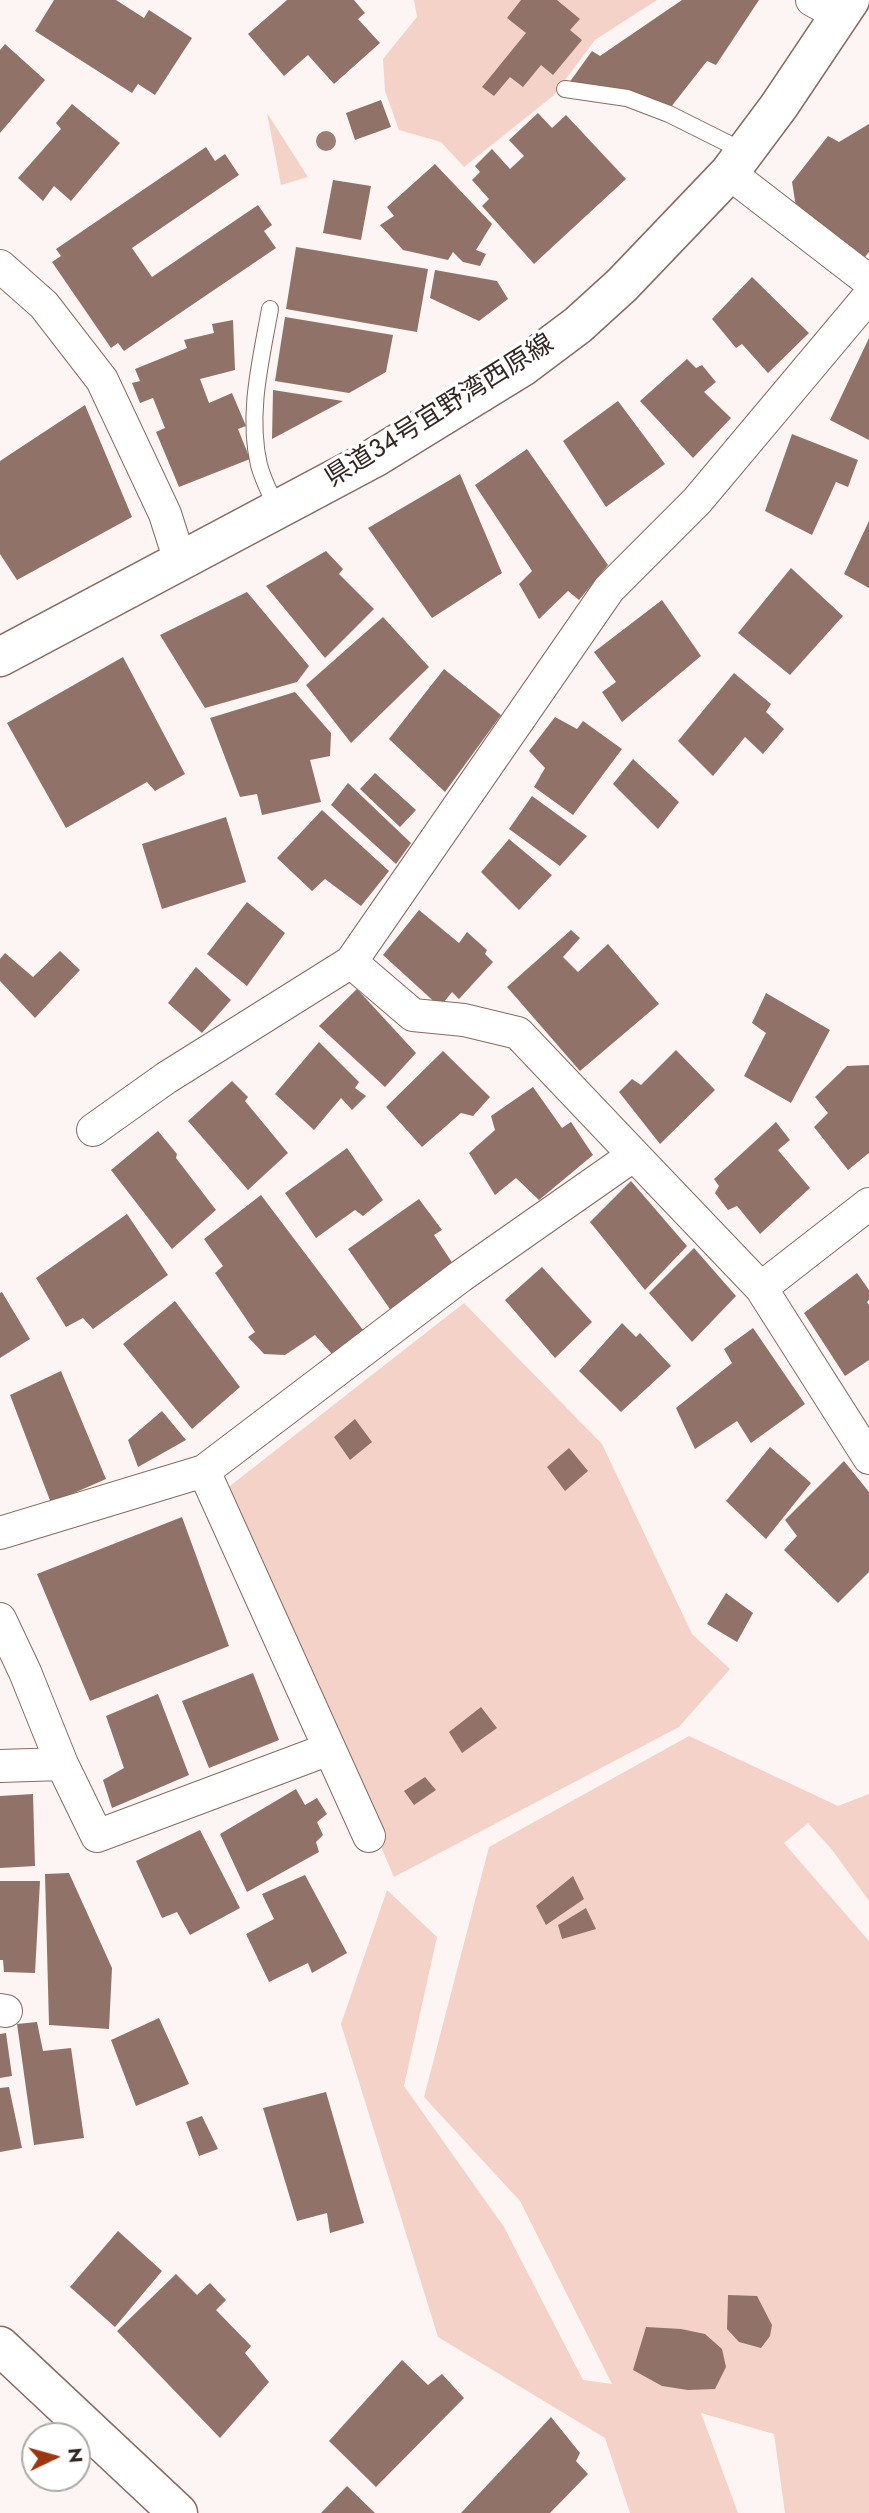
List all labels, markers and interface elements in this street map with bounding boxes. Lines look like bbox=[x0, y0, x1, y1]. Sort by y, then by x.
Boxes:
street label: 県道34号宜野湾西原線 bbox=[320, 329, 560, 495]
north arrow bbox=[21, 2422, 91, 2492]
text: N bbox=[61, 2447, 90, 2464]

